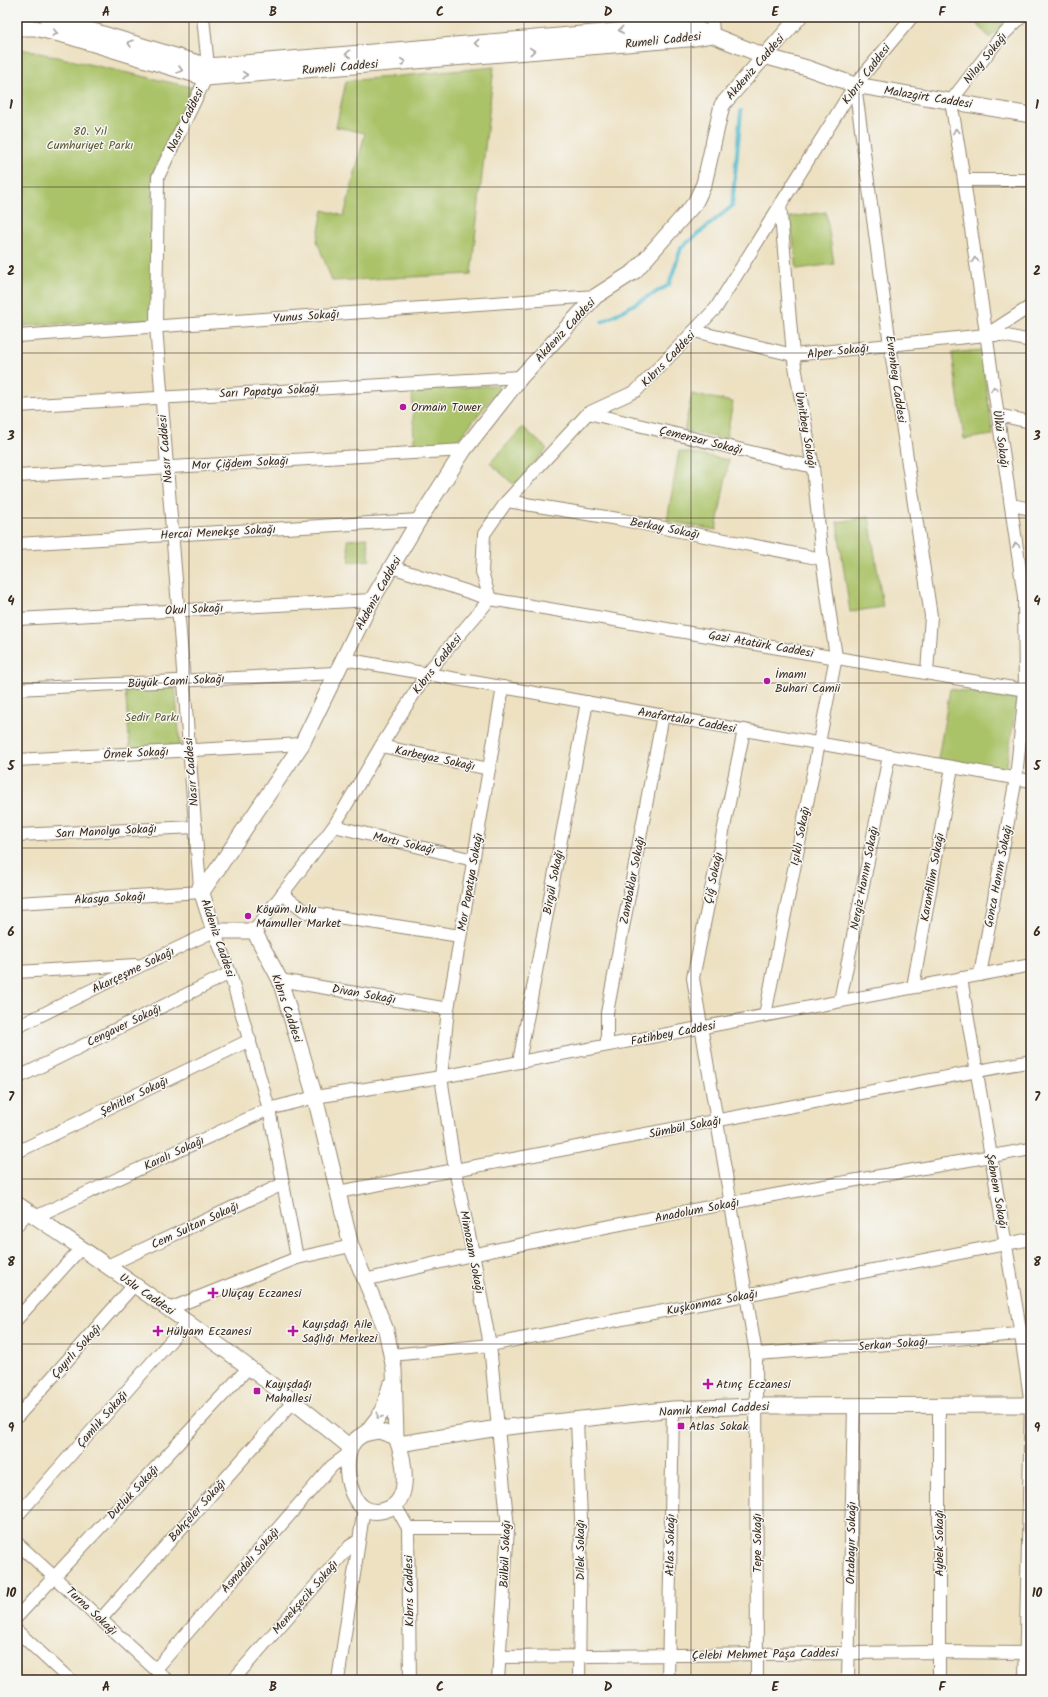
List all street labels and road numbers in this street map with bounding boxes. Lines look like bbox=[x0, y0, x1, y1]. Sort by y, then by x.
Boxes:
street label: Rumeli Caddesi bbox=[624, 27, 703, 54]
street label: Nilay Sokağı bbox=[959, 28, 1012, 88]
street label: Akdeniz Caddesi bbox=[721, 29, 790, 104]
street label: Kıbrıs Caddesi bbox=[837, 39, 896, 109]
street label: Rumeli Caddesi bbox=[301, 55, 380, 80]
street label: Malazgirt Caddesi bbox=[882, 81, 975, 114]
street label: Nasır Caddesi bbox=[162, 84, 210, 155]
street label: Akdeniz Caddesi bbox=[531, 293, 601, 367]
street label: Yunus Sokağı bbox=[272, 305, 340, 328]
street label: Kıbrıs Caddesi bbox=[637, 326, 701, 392]
street label: Evrenbey Caddesi bbox=[880, 334, 911, 425]
street label: Alper Sokağı bbox=[806, 339, 870, 364]
street label: Sarı Papatya Sokağı bbox=[219, 379, 319, 404]
street label: Ümitbey Sokağı bbox=[789, 390, 822, 470]
street label: Ülkü Sokağı bbox=[987, 409, 1014, 469]
street label: Nasır Caddesi bbox=[153, 413, 178, 484]
street label: Çemenzar Sokağı bbox=[657, 421, 745, 460]
street label: Mor Çiğdem Sokağı bbox=[191, 451, 289, 476]
street label: Berkay Sokağı bbox=[628, 512, 701, 545]
street label: Hercai Menekşe Sokağı bbox=[160, 520, 276, 545]
street label: Akdeniz Caddesi bbox=[350, 552, 407, 634]
street label: Okul Sokağı bbox=[164, 598, 224, 621]
street label: Gazi Atatürk Caddesi bbox=[707, 626, 816, 663]
street label: Kıbrıs Caddesi bbox=[408, 629, 468, 698]
street label: Büyük Cami Sokağı bbox=[127, 669, 225, 694]
street label: Anafartalar Caddesi bbox=[636, 703, 739, 739]
street label: Nasır Caddesi bbox=[179, 736, 204, 807]
street label: Karbeyaz Sokağı bbox=[393, 741, 477, 776]
street label: Örnek Sokağı bbox=[103, 742, 169, 765]
street label: Işıklı Sokağı bbox=[785, 805, 816, 868]
street label: Sarı Manolya Sokağı bbox=[55, 819, 157, 844]
street label: Gonca Hanım Sokağı bbox=[979, 823, 1018, 929]
street label: Nergiz Hanım Sokağı bbox=[845, 824, 884, 932]
street label: Martı Sokağı bbox=[371, 827, 437, 860]
street label: Mor Papatya Sokağı bbox=[452, 831, 489, 933]
street label: Karanfillim Sokağı bbox=[915, 831, 950, 923]
street label: Zambaklar Sokağı bbox=[615, 834, 650, 926]
street label: Birgül Sokağı bbox=[538, 848, 569, 916]
street label: Çiğ Sokağı bbox=[699, 850, 728, 906]
street label: Akasya Sokağı bbox=[74, 887, 146, 910]
street label: Akdeniz Caddesi bbox=[195, 896, 240, 981]
street label: Akarçeşme Sokağı bbox=[89, 942, 178, 999]
street label: Kıbrıs Caddesi bbox=[266, 971, 308, 1046]
street label: Divan Sokağı bbox=[331, 980, 397, 1009]
street label: Cengaver Sokağı bbox=[83, 999, 165, 1052]
street label: Fatihbey Caddesi bbox=[629, 1016, 718, 1051]
street label: Şehitler Sokağı bbox=[96, 1072, 172, 1121]
street label: Sümbül Sokağı bbox=[647, 1111, 723, 1144]
street label: Karalı Sokağı bbox=[141, 1131, 208, 1176]
street label: Şebnem Sokağı bbox=[981, 1152, 1012, 1230]
street label: Anadolum Sokağı bbox=[653, 1193, 741, 1228]
street label: Cem Sultan Sokağı bbox=[148, 1197, 242, 1254]
street label: Mimozam Sokağı bbox=[454, 1209, 489, 1295]
street label: Uslu Caddesi bbox=[115, 1268, 179, 1321]
street label: Kuşkonmaz Sokağı bbox=[665, 1284, 759, 1321]
street label: Çayırlı Sokağı bbox=[46, 1320, 106, 1383]
street label: Serkan Sokağı bbox=[857, 1333, 929, 1356]
street label: Çamlık Sokağı bbox=[72, 1386, 133, 1452]
street label: Namık Kemal Caddesi bbox=[658, 1397, 771, 1422]
street label: Dutluk Sokağı bbox=[103, 1461, 164, 1524]
street label: Bahçeler Sokağı bbox=[164, 1474, 231, 1546]
street label: Ortabayır Sokağı bbox=[841, 1501, 862, 1585]
street label: Aybek Sokağı bbox=[930, 1510, 949, 1576]
street label: Tepe Sokağı bbox=[748, 1513, 767, 1573]
street label: Atlas Sokağı bbox=[660, 1514, 681, 1576]
street label: Dilek Sokağı bbox=[571, 1519, 590, 1581]
street label: Bülbül Sokağı bbox=[495, 1520, 516, 1588]
street label: Asmadalı Sokağı bbox=[216, 1523, 284, 1597]
street label: Kıbrıs Caddesi bbox=[399, 1554, 420, 1627]
street label: Menekşecik Sokağı bbox=[268, 1556, 343, 1639]
street label: Turna Sokağı bbox=[61, 1582, 122, 1640]
street label: Çelebi Mehmet Paşa Caddesi bbox=[692, 1644, 840, 1665]

